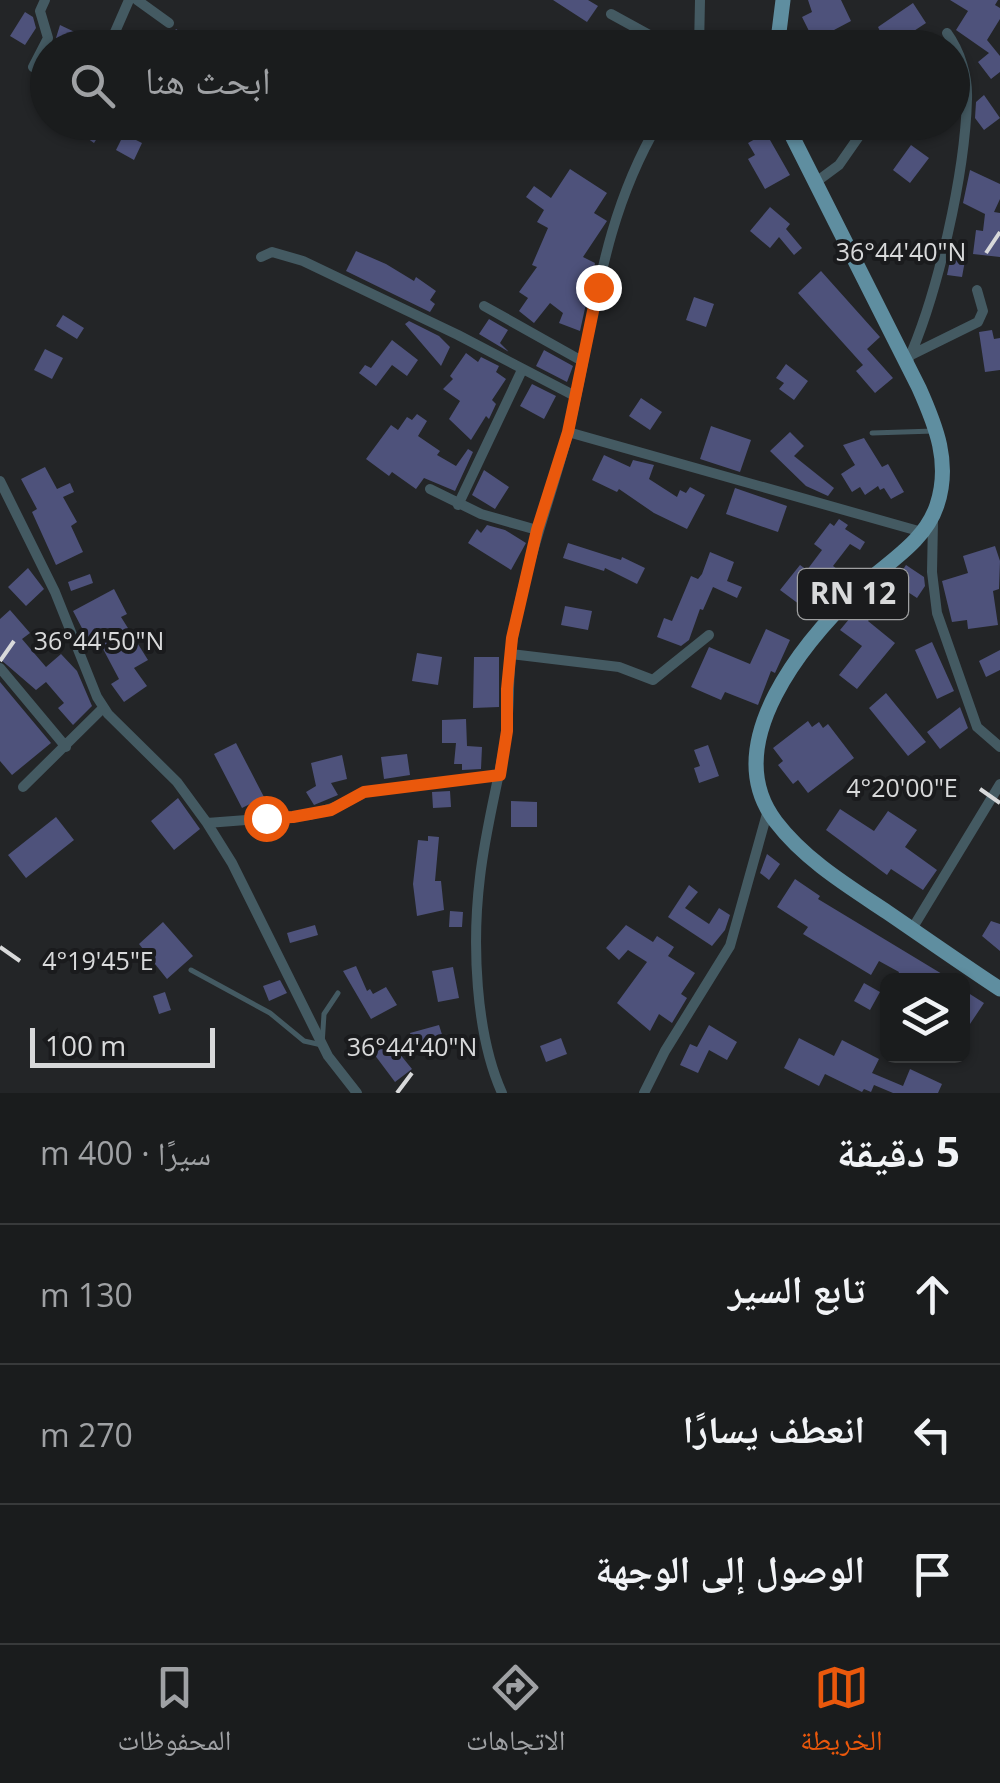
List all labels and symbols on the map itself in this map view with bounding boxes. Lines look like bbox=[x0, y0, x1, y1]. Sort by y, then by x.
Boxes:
text: 36°44'40"N bbox=[836, 234, 966, 268]
route end bbox=[576, 265, 622, 311]
road number: RN 12 bbox=[798, 569, 908, 619]
text: 36°44'50"N bbox=[34, 623, 164, 657]
text: 4°20'00"E bbox=[846, 770, 958, 804]
route start bbox=[244, 796, 290, 842]
text: 4°19'45"E bbox=[42, 943, 154, 977]
scale bar bbox=[30, 1023, 215, 1068]
text: 36°44'40"N bbox=[347, 1029, 477, 1063]

